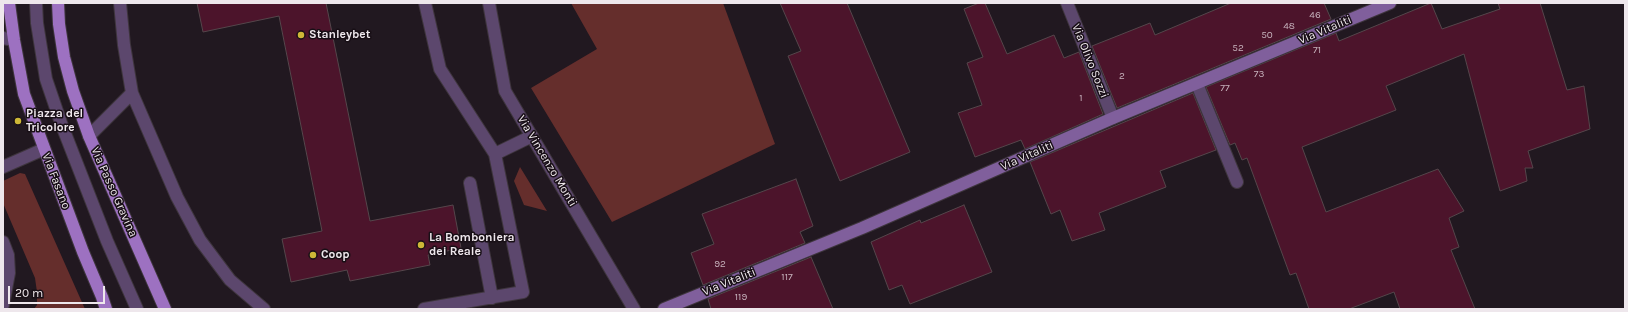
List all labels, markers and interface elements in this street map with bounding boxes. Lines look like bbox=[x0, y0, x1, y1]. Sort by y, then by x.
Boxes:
house number: 46 bbox=[1309, 9, 1321, 21]
street label: Via Vitaliti bbox=[1296, 12, 1354, 48]
house number: 48 bbox=[1283, 20, 1295, 32]
street label: Via Olivo Sozzi bbox=[1069, 22, 1111, 100]
place label: Stanleybet bbox=[309, 28, 370, 42]
house number: 50 bbox=[1261, 29, 1273, 41]
marker: Stanleybet bbox=[296, 30, 306, 40]
house number: 52 bbox=[1232, 42, 1244, 54]
house number: 71 bbox=[1313, 44, 1321, 56]
house number: 73 bbox=[1254, 68, 1264, 80]
house number: 2 bbox=[1119, 70, 1125, 82]
house number: 77 bbox=[1220, 82, 1230, 94]
house number: 1 bbox=[1079, 92, 1083, 104]
place label: Piazza del Tricolore bbox=[26, 107, 83, 135]
street label: Via Vincenzo Monti bbox=[514, 113, 580, 209]
marker: Piazza del Tricolore bbox=[13, 116, 23, 126]
street label: Via Vitaliti bbox=[998, 138, 1056, 174]
street label: Via Passo Gravina bbox=[88, 145, 140, 239]
street label: Via Fasano bbox=[39, 151, 73, 211]
place label: La Bomboniera dei Reale bbox=[429, 231, 515, 259]
marker: La Bomboniera dei Reale bbox=[416, 240, 426, 250]
place label: Coop bbox=[321, 248, 350, 262]
marker: Coop bbox=[308, 250, 318, 260]
house number: 92 bbox=[714, 258, 726, 270]
street label: Via Vitaliti bbox=[700, 265, 758, 299]
house number: 117 bbox=[781, 271, 793, 283]
scale bar bbox=[10, 278, 107, 304]
text: 20 m bbox=[15, 286, 43, 300]
house number: 119 bbox=[735, 291, 747, 303]

